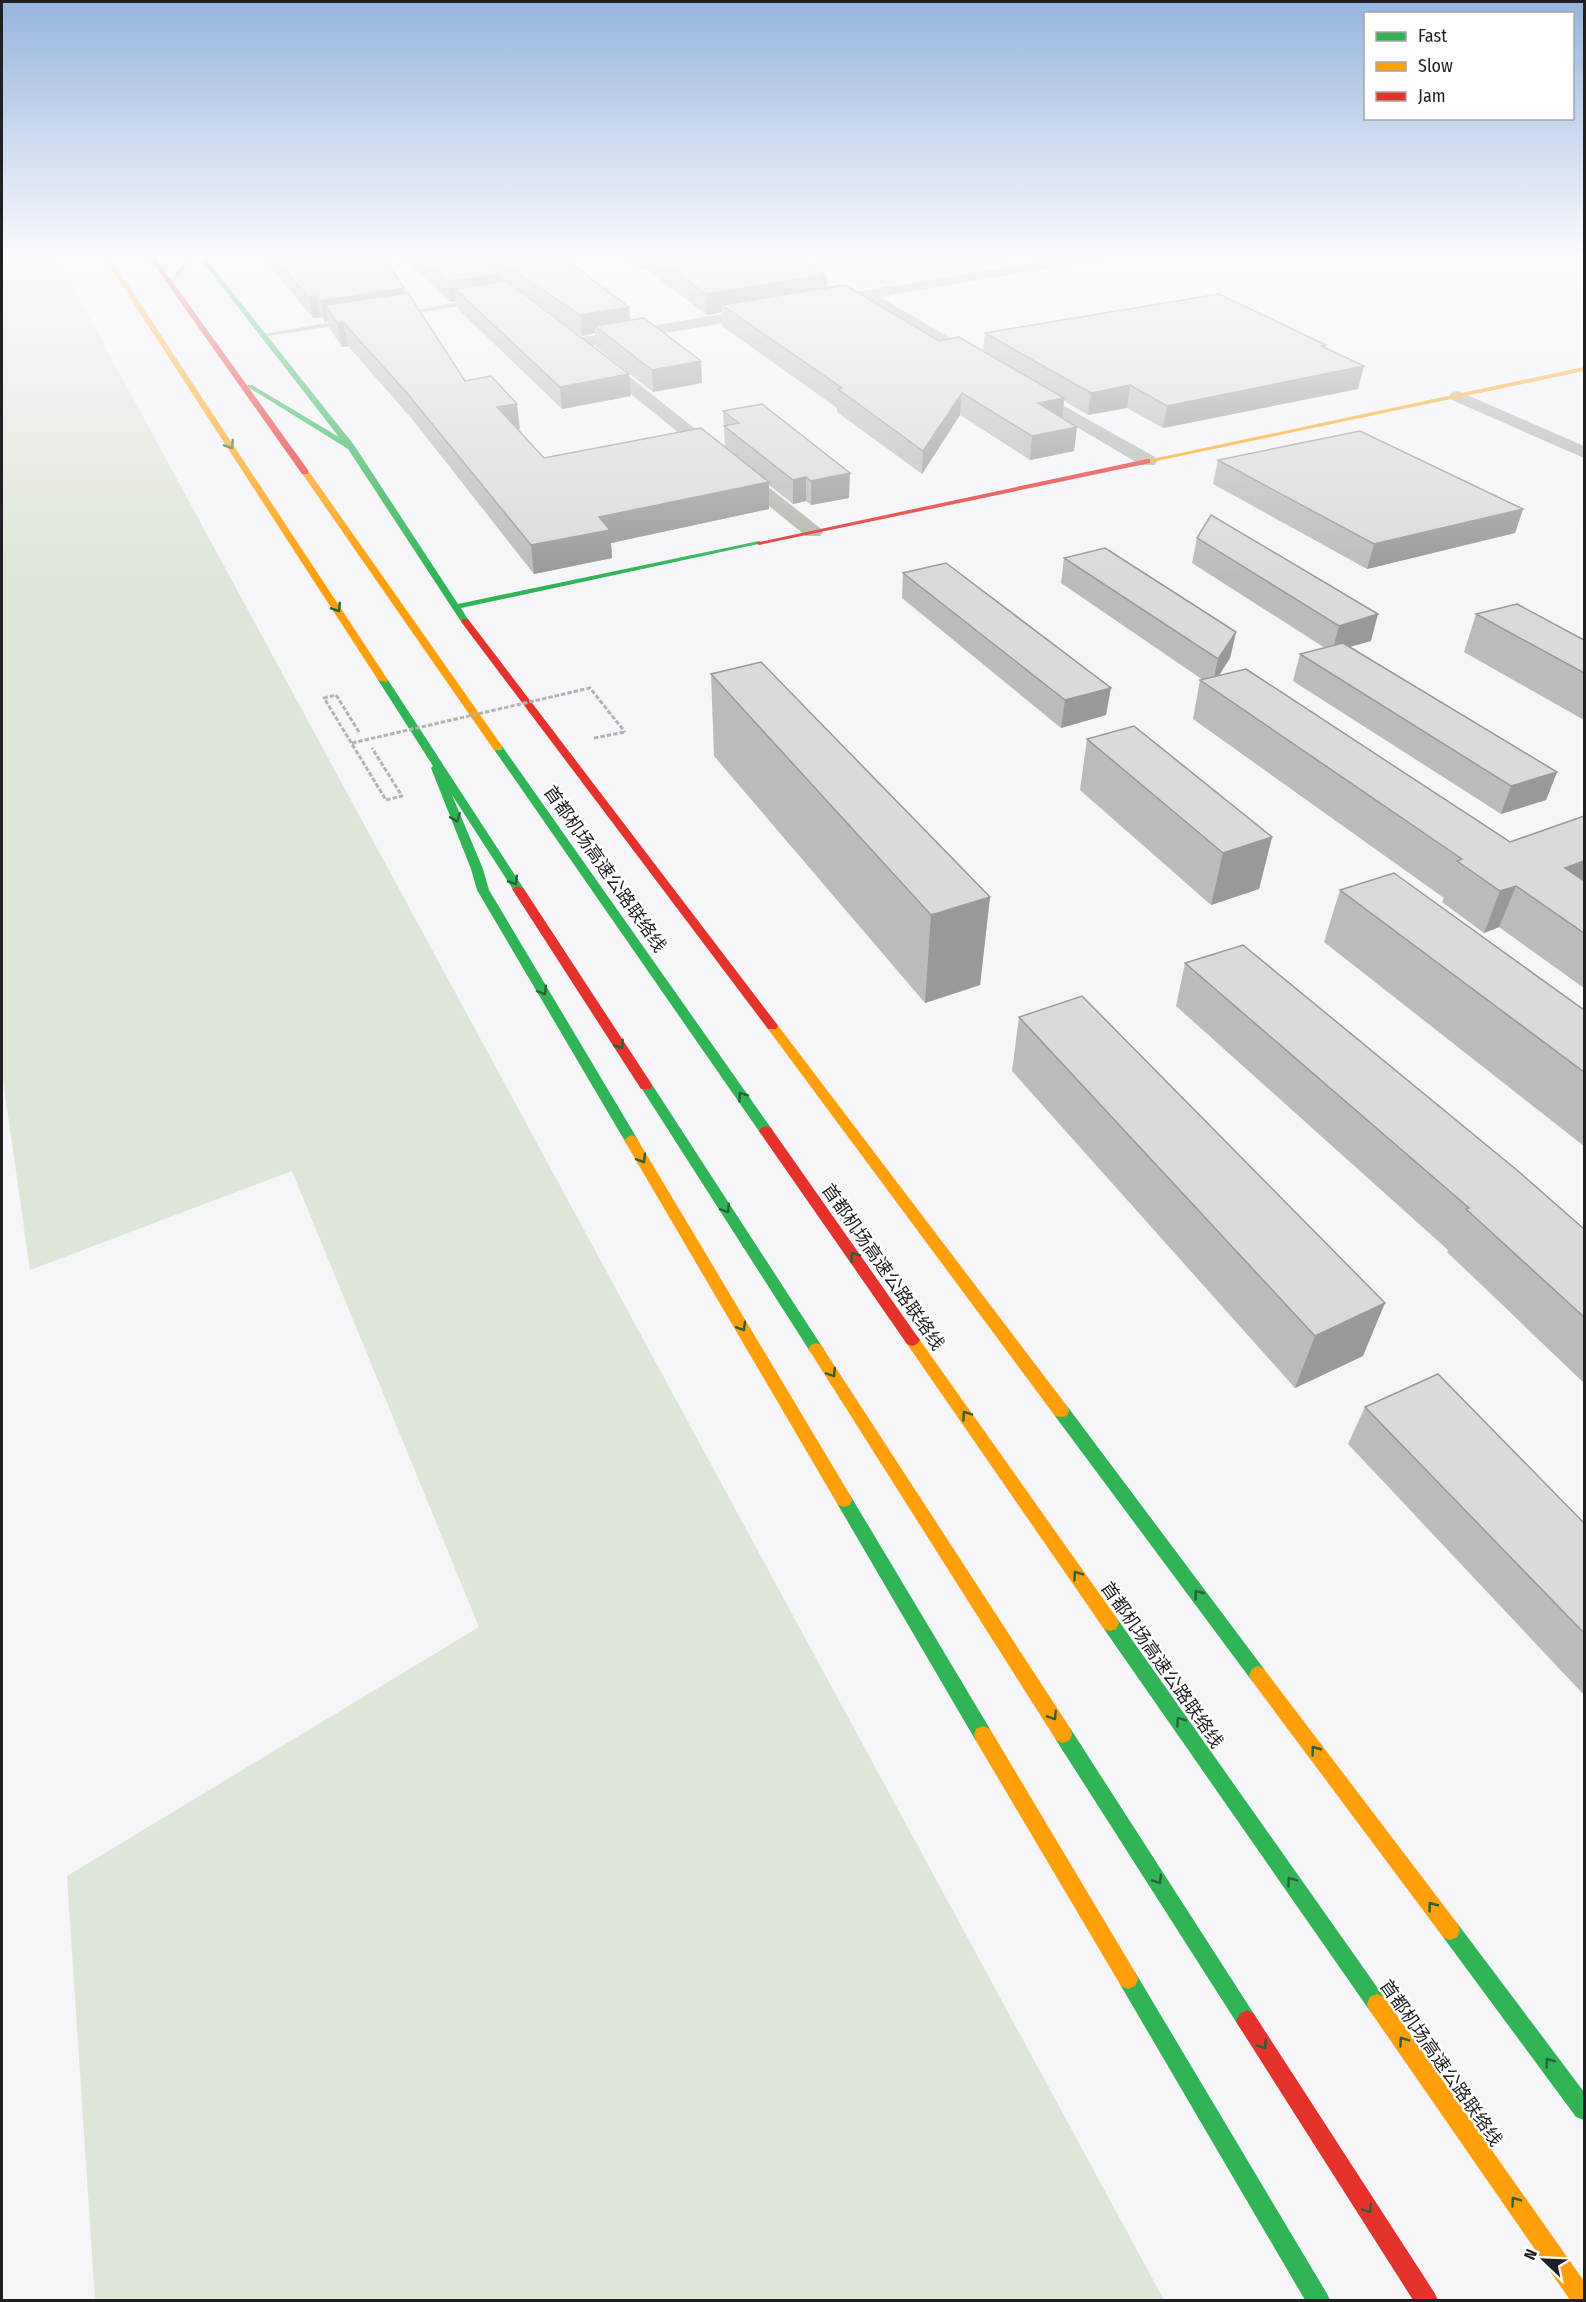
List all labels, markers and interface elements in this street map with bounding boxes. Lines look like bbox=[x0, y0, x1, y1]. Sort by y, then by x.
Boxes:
legend bbox=[1364, 12, 1574, 120]
text: Fast bbox=[1418, 25, 1447, 47]
text: Slow bbox=[1418, 55, 1453, 77]
text: Jam bbox=[1418, 85, 1446, 107]
one-way arrow bbox=[223, 438, 234, 449]
one-way arrow bbox=[330, 601, 341, 612]
street label: 首都机场高速公路联络线 bbox=[539, 782, 671, 956]
one-way arrow bbox=[449, 811, 461, 822]
one-way arrow bbox=[507, 875, 518, 886]
one-way arrow bbox=[536, 985, 547, 995]
one-way arrow bbox=[613, 1039, 624, 1050]
one-way arrow bbox=[738, 1092, 749, 1103]
one-way arrow bbox=[635, 1153, 647, 1163]
street label: 首都机场高速公路联络线 bbox=[817, 1180, 949, 1354]
one-way arrow bbox=[719, 1202, 730, 1213]
one-way arrow bbox=[850, 1251, 861, 1262]
one-way arrow bbox=[734, 1321, 746, 1331]
one-way arrow bbox=[824, 1367, 836, 1377]
one-way arrow bbox=[962, 1411, 973, 1422]
one-way arrow bbox=[1073, 1571, 1084, 1582]
street label: 首都机场高速公路联络线 bbox=[1096, 1578, 1228, 1752]
one-way arrow bbox=[1195, 1589, 1206, 1600]
one-way arrow bbox=[1045, 1710, 1057, 1720]
one-way arrow bbox=[1176, 1717, 1187, 1728]
one-way arrow bbox=[1312, 1745, 1323, 1756]
one-way arrow bbox=[1150, 1874, 1161, 1885]
one-way arrow bbox=[1287, 1877, 1298, 1888]
one-way arrow bbox=[1429, 1901, 1440, 1912]
street label: 首都机场高速公路联络线 bbox=[1375, 1976, 1507, 2150]
one-way arrow bbox=[1399, 2037, 1410, 2048]
one-way arrow bbox=[1255, 2039, 1267, 2049]
one-way arrow bbox=[1546, 2057, 1557, 2068]
one-way arrow bbox=[1511, 2196, 1522, 2207]
one-way arrow bbox=[1360, 2203, 1372, 2213]
north arrow bbox=[1514, 2230, 1574, 2290]
text: N bbox=[1520, 2246, 1541, 2262]

